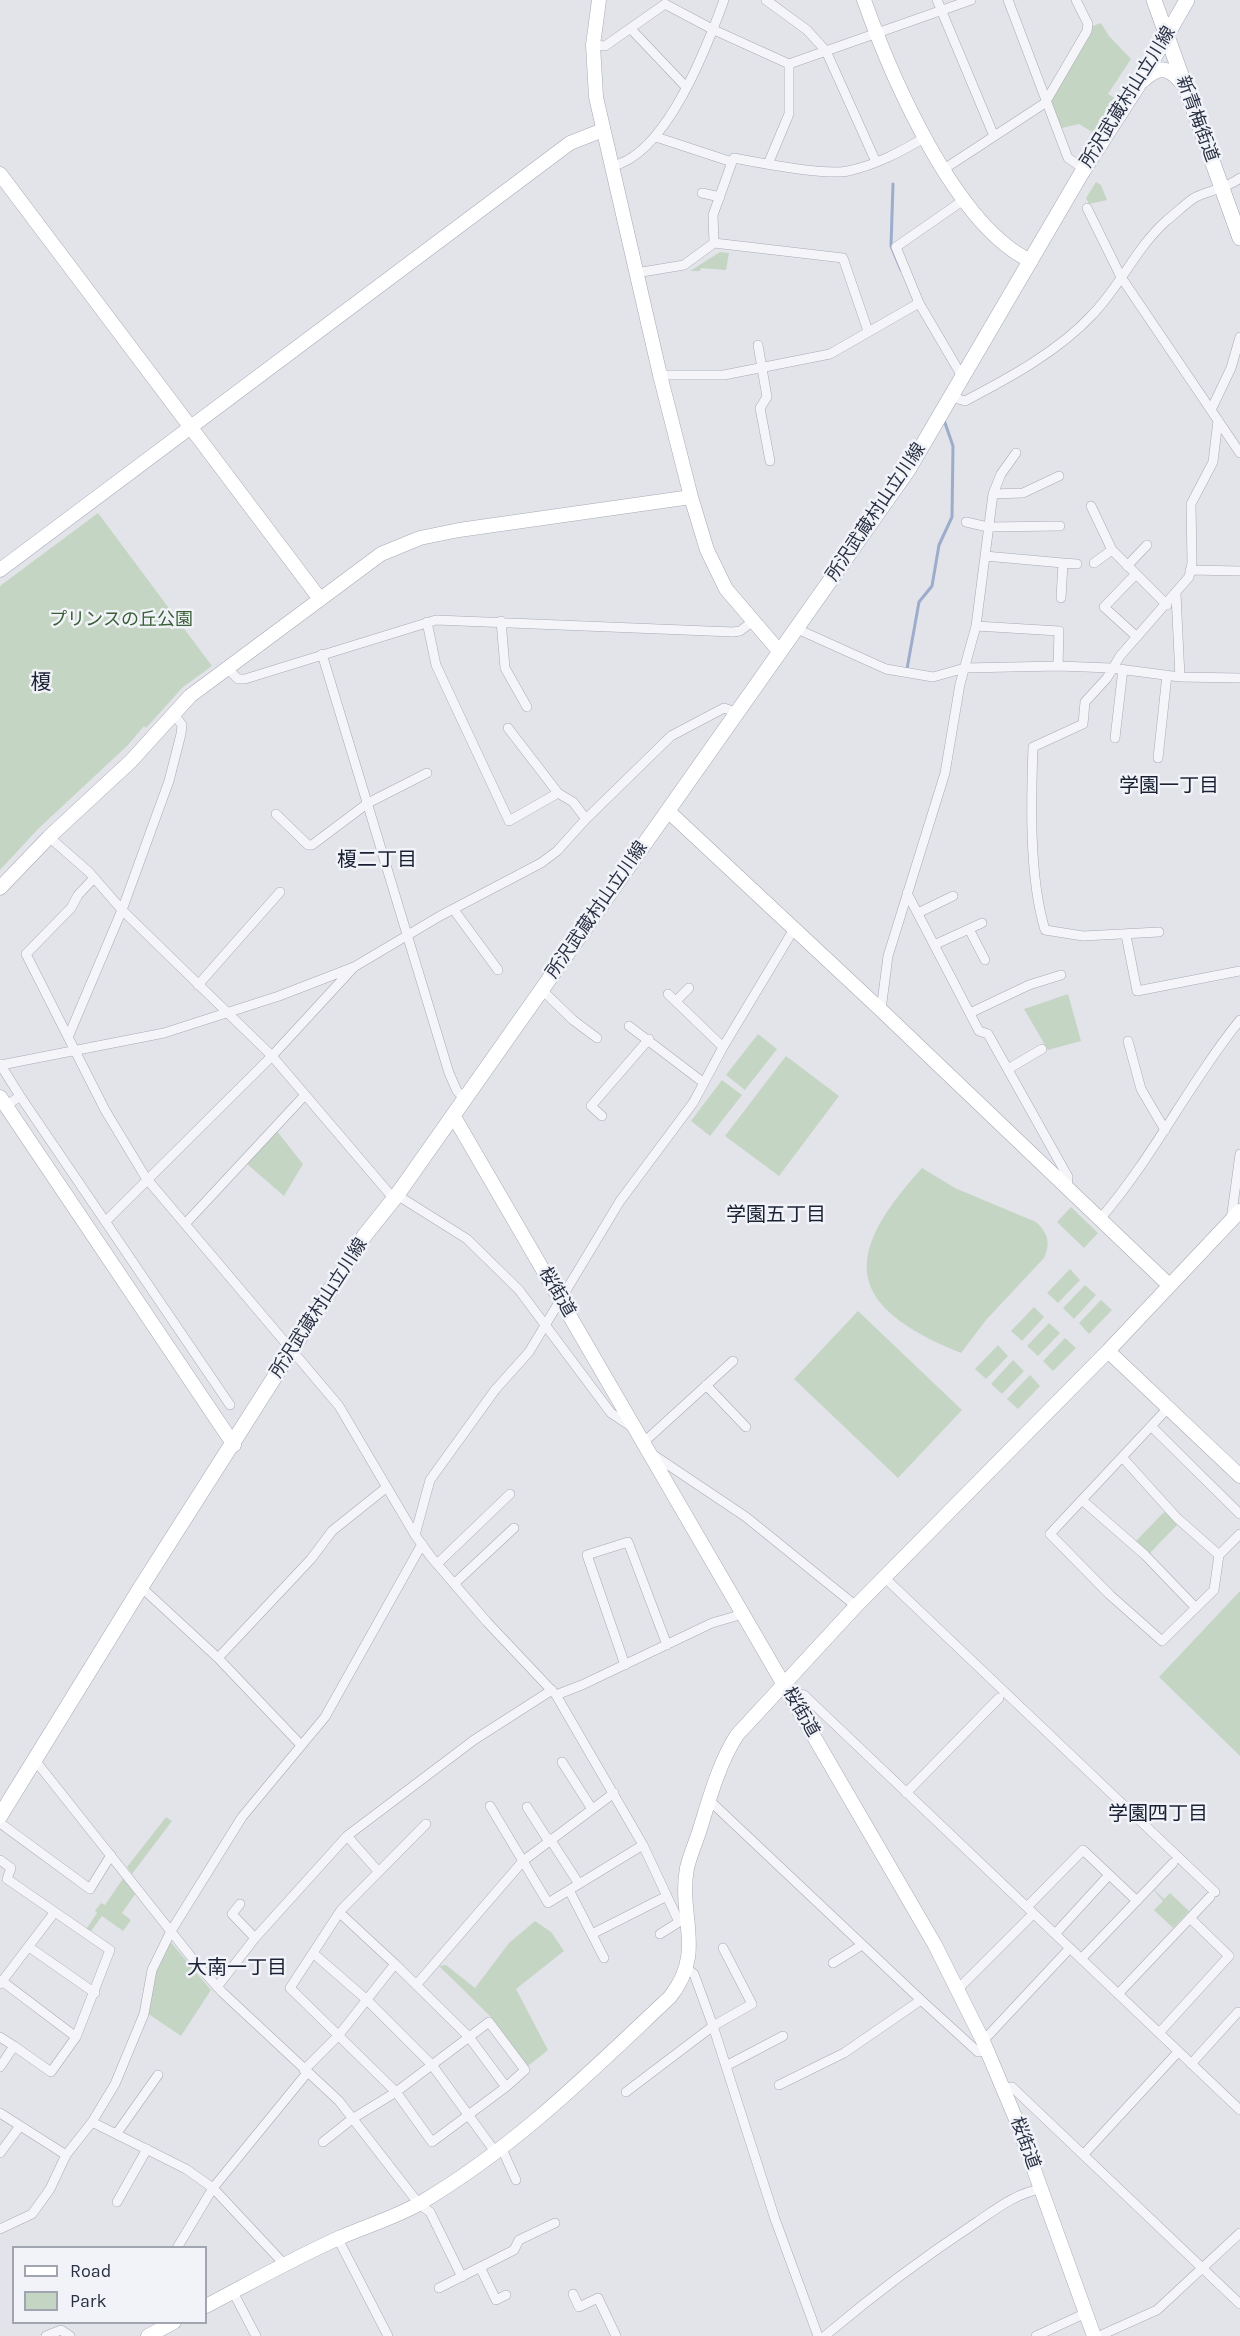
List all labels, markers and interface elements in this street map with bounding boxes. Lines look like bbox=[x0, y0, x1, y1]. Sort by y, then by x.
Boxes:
street label: 所沢武蔵村山立川線 bbox=[1076, 23, 1180, 171]
street label: 新青梅街道 bbox=[1171, 73, 1223, 165]
street label: 所沢武蔵村山立川線 bbox=[822, 439, 930, 585]
park label: プリンスの丘公園 bbox=[49, 609, 193, 631]
district label: 榎 bbox=[31, 670, 51, 696]
district label: 学園一丁目 bbox=[1119, 774, 1219, 798]
street label: 所沢武蔵村山立川線 bbox=[542, 837, 652, 983]
district label: 榎二丁目 bbox=[337, 848, 417, 872]
district label: 学園五丁目 bbox=[726, 1203, 826, 1227]
street label: 所沢武蔵村山立川線 bbox=[266, 1234, 372, 1382]
street label: 桜街道 bbox=[534, 1263, 580, 1321]
street label: 桜街道 bbox=[778, 1683, 824, 1741]
district label: 学園四丁目 bbox=[1108, 1802, 1208, 1826]
district label: 大南一丁目 bbox=[187, 1956, 287, 1980]
street label: 桜街道 bbox=[1006, 2114, 1044, 2172]
legend bbox=[12, 2246, 207, 2324]
text: Road bbox=[70, 2260, 111, 2282]
text: Park bbox=[70, 2290, 107, 2312]

